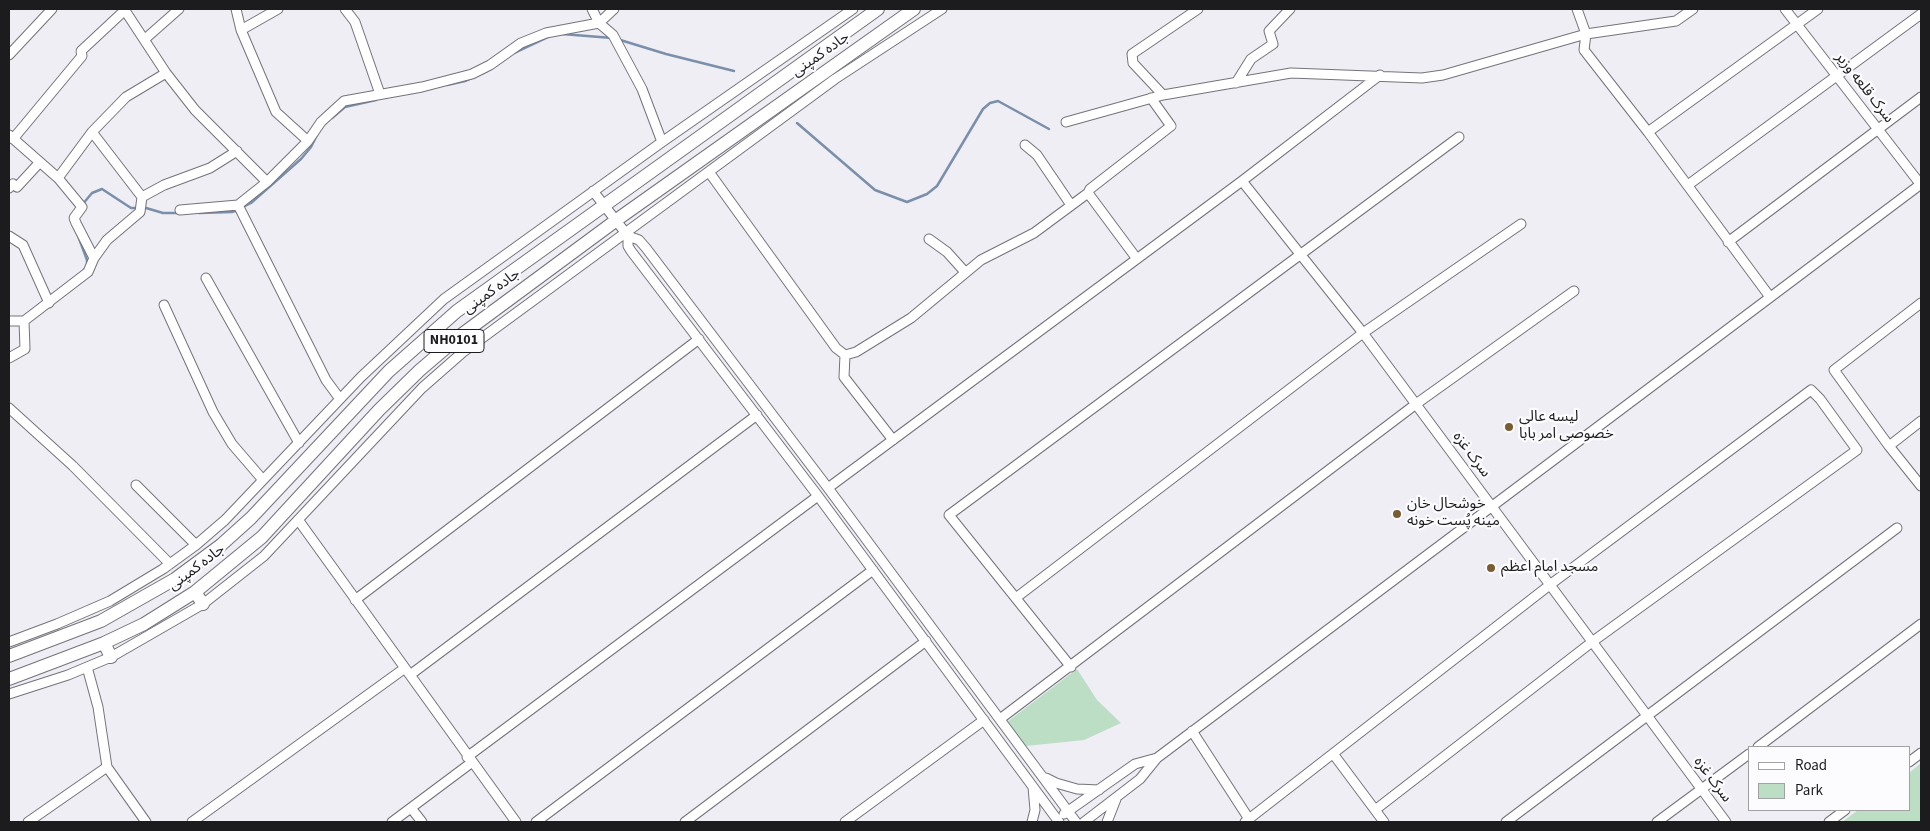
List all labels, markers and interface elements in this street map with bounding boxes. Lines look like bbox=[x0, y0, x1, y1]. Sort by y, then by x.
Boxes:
street label: جاده کمپنی bbox=[789, 29, 853, 81]
street label: سرک قلعه وزیر bbox=[1831, 49, 1897, 127]
street label: جاده کمپنی bbox=[460, 265, 524, 319]
road number: NH0101 bbox=[424, 330, 484, 352]
place label: لیسه عالی خصوصی امر بابا bbox=[1519, 409, 1614, 444]
marker: لیسه عالی خصوصی امر بابا bbox=[1503, 421, 1515, 433]
street label: سرک غزه bbox=[1448, 429, 1494, 481]
place label: خوشحال خان مینه پُست خونه bbox=[1407, 496, 1500, 531]
marker: خوشحال خان مینه پُست خونه bbox=[1391, 508, 1403, 520]
street label: جاده کمپنی bbox=[165, 541, 229, 595]
place label: مسجد امام اعظم bbox=[1501, 559, 1598, 577]
marker: مسجد امام اعظم bbox=[1485, 562, 1497, 574]
legend bbox=[1748, 746, 1910, 811]
street label: سرک غزه bbox=[1689, 754, 1735, 806]
text: Road bbox=[1795, 755, 1827, 776]
text: Park bbox=[1795, 780, 1823, 801]

